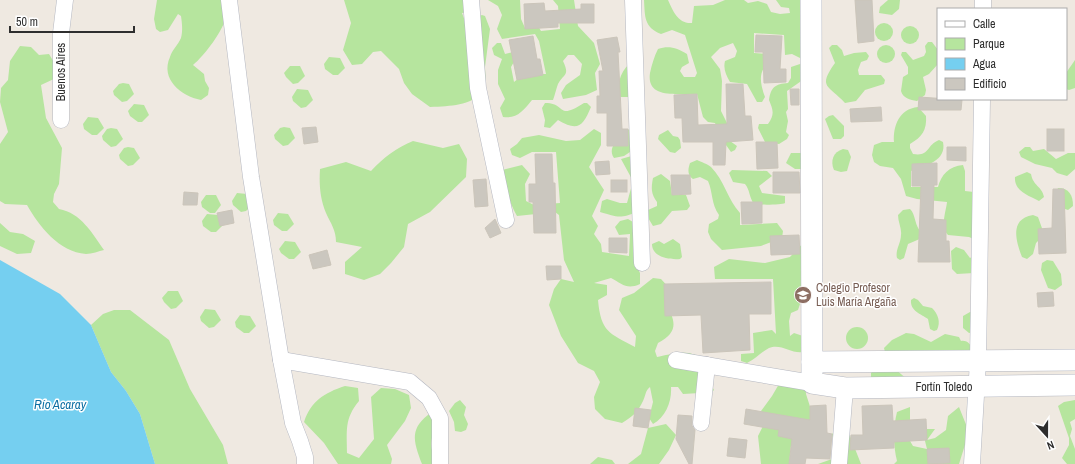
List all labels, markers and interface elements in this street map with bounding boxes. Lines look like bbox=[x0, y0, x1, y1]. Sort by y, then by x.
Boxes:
scale bar bbox=[10, 8, 134, 34]
legend bbox=[937, 8, 1067, 100]
text: 50 m bbox=[16, 14, 38, 30]
text: Calle bbox=[973, 16, 995, 32]
text: Parque bbox=[973, 36, 1005, 52]
street label: Buenos Aires bbox=[53, 43, 69, 101]
text: Agua bbox=[972, 56, 997, 72]
text: Edificio bbox=[973, 76, 1006, 92]
place label: Colegio Profesor Luis María Argaña bbox=[816, 280, 897, 310]
school or university icon: Colegio Profesor Luis María Argaña bbox=[793, 285, 813, 305]
street label: Fortín Toledo bbox=[916, 379, 972, 395]
water label: Río Acaray bbox=[34, 396, 87, 413]
north arrow bbox=[1027, 416, 1067, 456]
text: N bbox=[1045, 438, 1056, 453]

